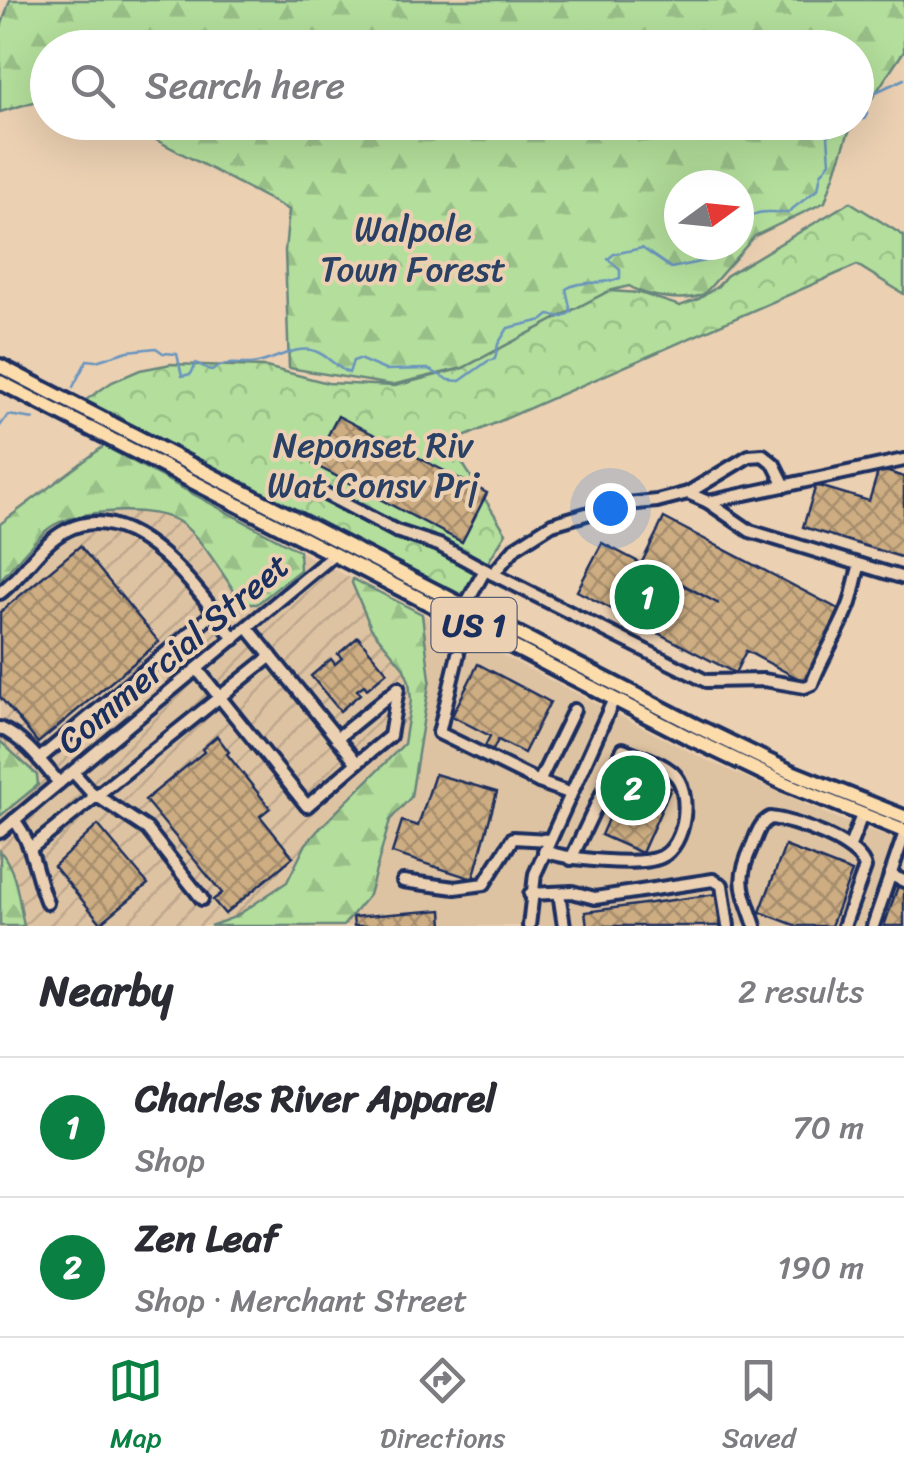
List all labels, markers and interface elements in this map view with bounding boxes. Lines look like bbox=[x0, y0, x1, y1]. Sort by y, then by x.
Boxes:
search box bbox=[30, 30, 874, 140]
text: Search here bbox=[145, 52, 345, 119]
icon: search bbox=[65, 58, 120, 113]
north arrow bbox=[664, 170, 754, 260]
park label: Walpole Town Forest bbox=[320, 198, 506, 300]
park label: Neponset Riv Wat Consv Prj bbox=[267, 414, 481, 516]
your location bbox=[585, 483, 636, 534]
street label: Commercial Street bbox=[42, 536, 304, 770]
pin: 1 bbox=[614, 560, 680, 634]
road number: US 1 bbox=[432, 598, 516, 652]
pin: 2 bbox=[600, 750, 666, 826]
text: Nearby bbox=[40, 954, 173, 1028]
text: 2 results bbox=[738, 963, 864, 1020]
text: Charles River Apparel bbox=[135, 1065, 496, 1132]
text: 1 bbox=[66, 1099, 79, 1156]
text: 70 m bbox=[793, 1099, 864, 1156]
text: Shop bbox=[135, 1132, 205, 1189]
text: Zen Leaf bbox=[135, 1205, 278, 1272]
text: 2 bbox=[63, 1239, 82, 1296]
text: 190 m bbox=[778, 1239, 864, 1296]
text: Shop · Merchant Street bbox=[135, 1272, 467, 1329]
tab: Map bbox=[108, 1353, 163, 1462]
tab: Directions bbox=[380, 1353, 505, 1462]
tab: Saved bbox=[722, 1353, 796, 1462]

